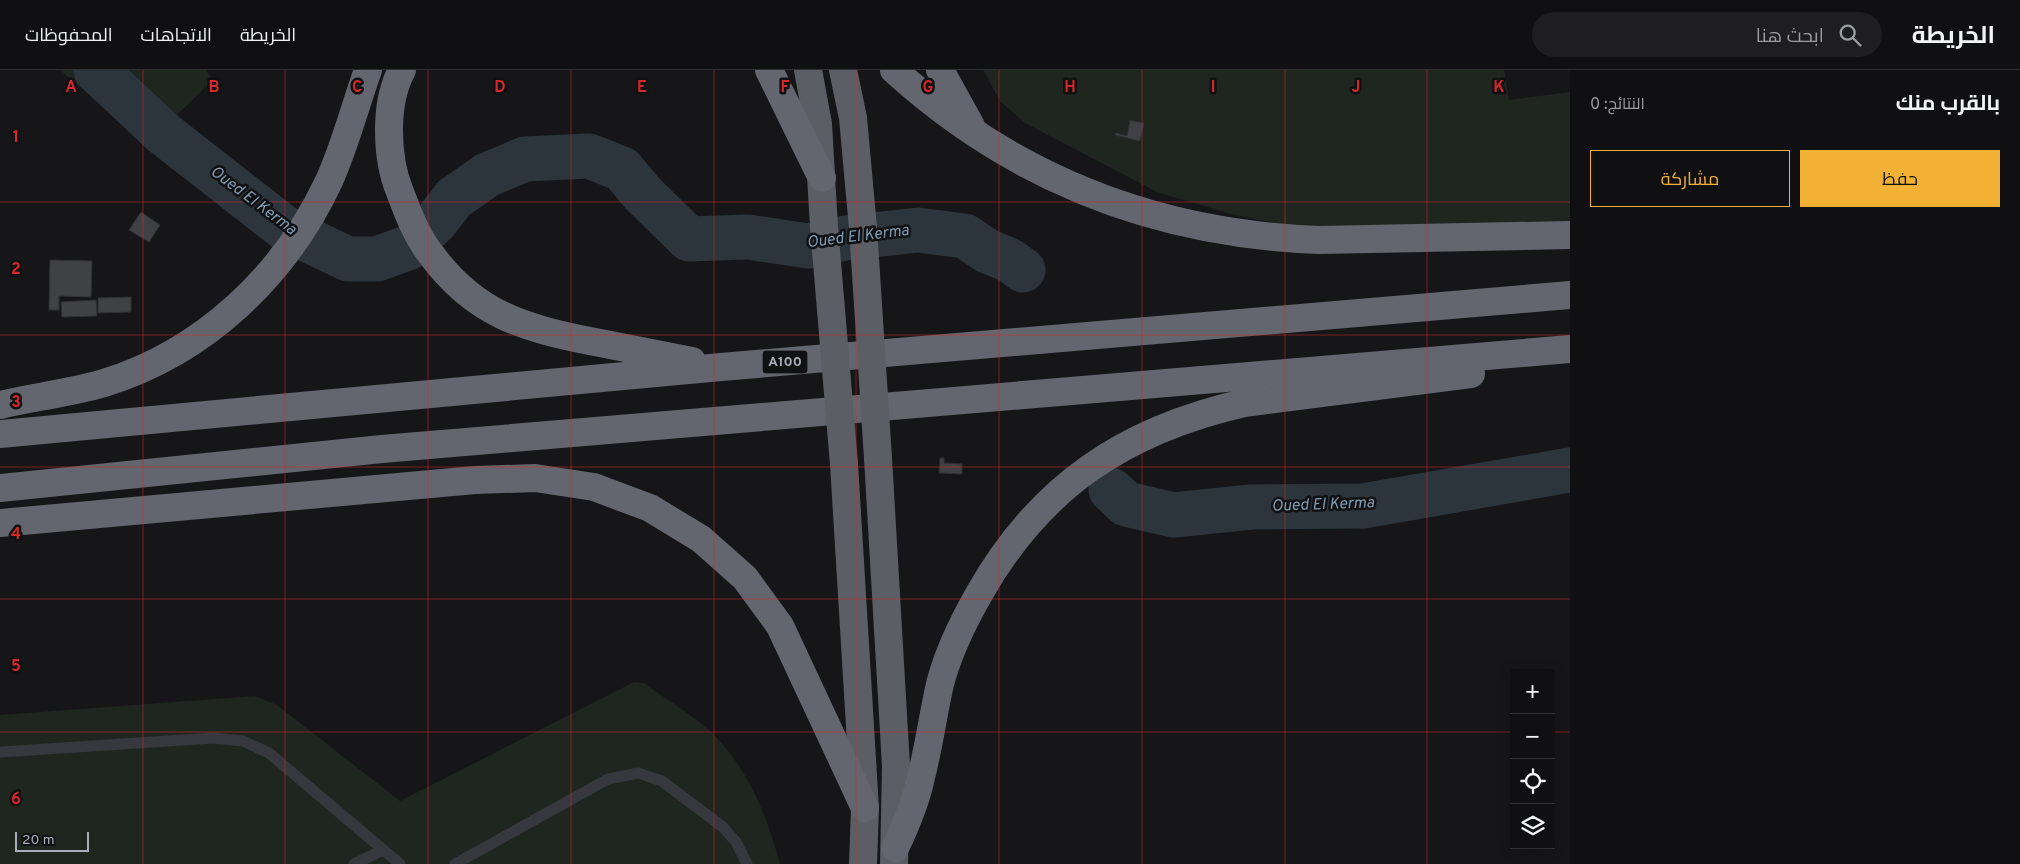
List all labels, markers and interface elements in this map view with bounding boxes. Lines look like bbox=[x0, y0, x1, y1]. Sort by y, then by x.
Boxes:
search box bbox=[1532, 12, 1882, 57]
icon: search bbox=[1836, 21, 1864, 49]
text: الخريطة bbox=[1912, 22, 1995, 52]
text: المحفوظات bbox=[25, 25, 113, 48]
text: الاتجاهات bbox=[141, 25, 212, 48]
text: الخريطة bbox=[240, 25, 296, 48]
text: ابحث هنا bbox=[1756, 25, 1824, 49]
text: A bbox=[65, 78, 77, 98]
text: B bbox=[208, 78, 220, 98]
text: C bbox=[352, 78, 362, 98]
text: D bbox=[494, 78, 506, 98]
text: E bbox=[637, 78, 647, 98]
text: F bbox=[780, 78, 790, 98]
text: G bbox=[923, 78, 933, 98]
text: H bbox=[1064, 78, 1076, 98]
text: I bbox=[1211, 78, 1215, 98]
text: J bbox=[1352, 78, 1360, 98]
text: K bbox=[1493, 78, 1505, 98]
text: بالقرب منك bbox=[1896, 91, 2000, 118]
text: النتائج: 0 bbox=[1590, 95, 1645, 115]
text: 1 bbox=[13, 128, 19, 148]
button: مشاركة bbox=[1590, 150, 1790, 207]
button: حفظ bbox=[1800, 150, 2000, 207]
water label: Oued El Kerma bbox=[206, 162, 301, 240]
water label: Oued El Kerma bbox=[806, 221, 911, 253]
text: 2 bbox=[11, 260, 21, 280]
road number: A100 bbox=[762, 350, 808, 374]
text: 3 bbox=[11, 393, 21, 413]
water label: Oued El Kerma bbox=[1271, 493, 1376, 517]
text: 4 bbox=[11, 525, 21, 545]
text: 5 bbox=[11, 657, 21, 677]
map controls bbox=[1510, 669, 1555, 849]
button: + bbox=[1510, 669, 1555, 714]
button: − bbox=[1510, 714, 1555, 759]
button: locate bbox=[1510, 759, 1555, 804]
text: 6 bbox=[11, 790, 21, 810]
button: layers bbox=[1510, 804, 1555, 849]
scale bar bbox=[15, 829, 89, 852]
text: 20 m bbox=[22, 832, 55, 849]

